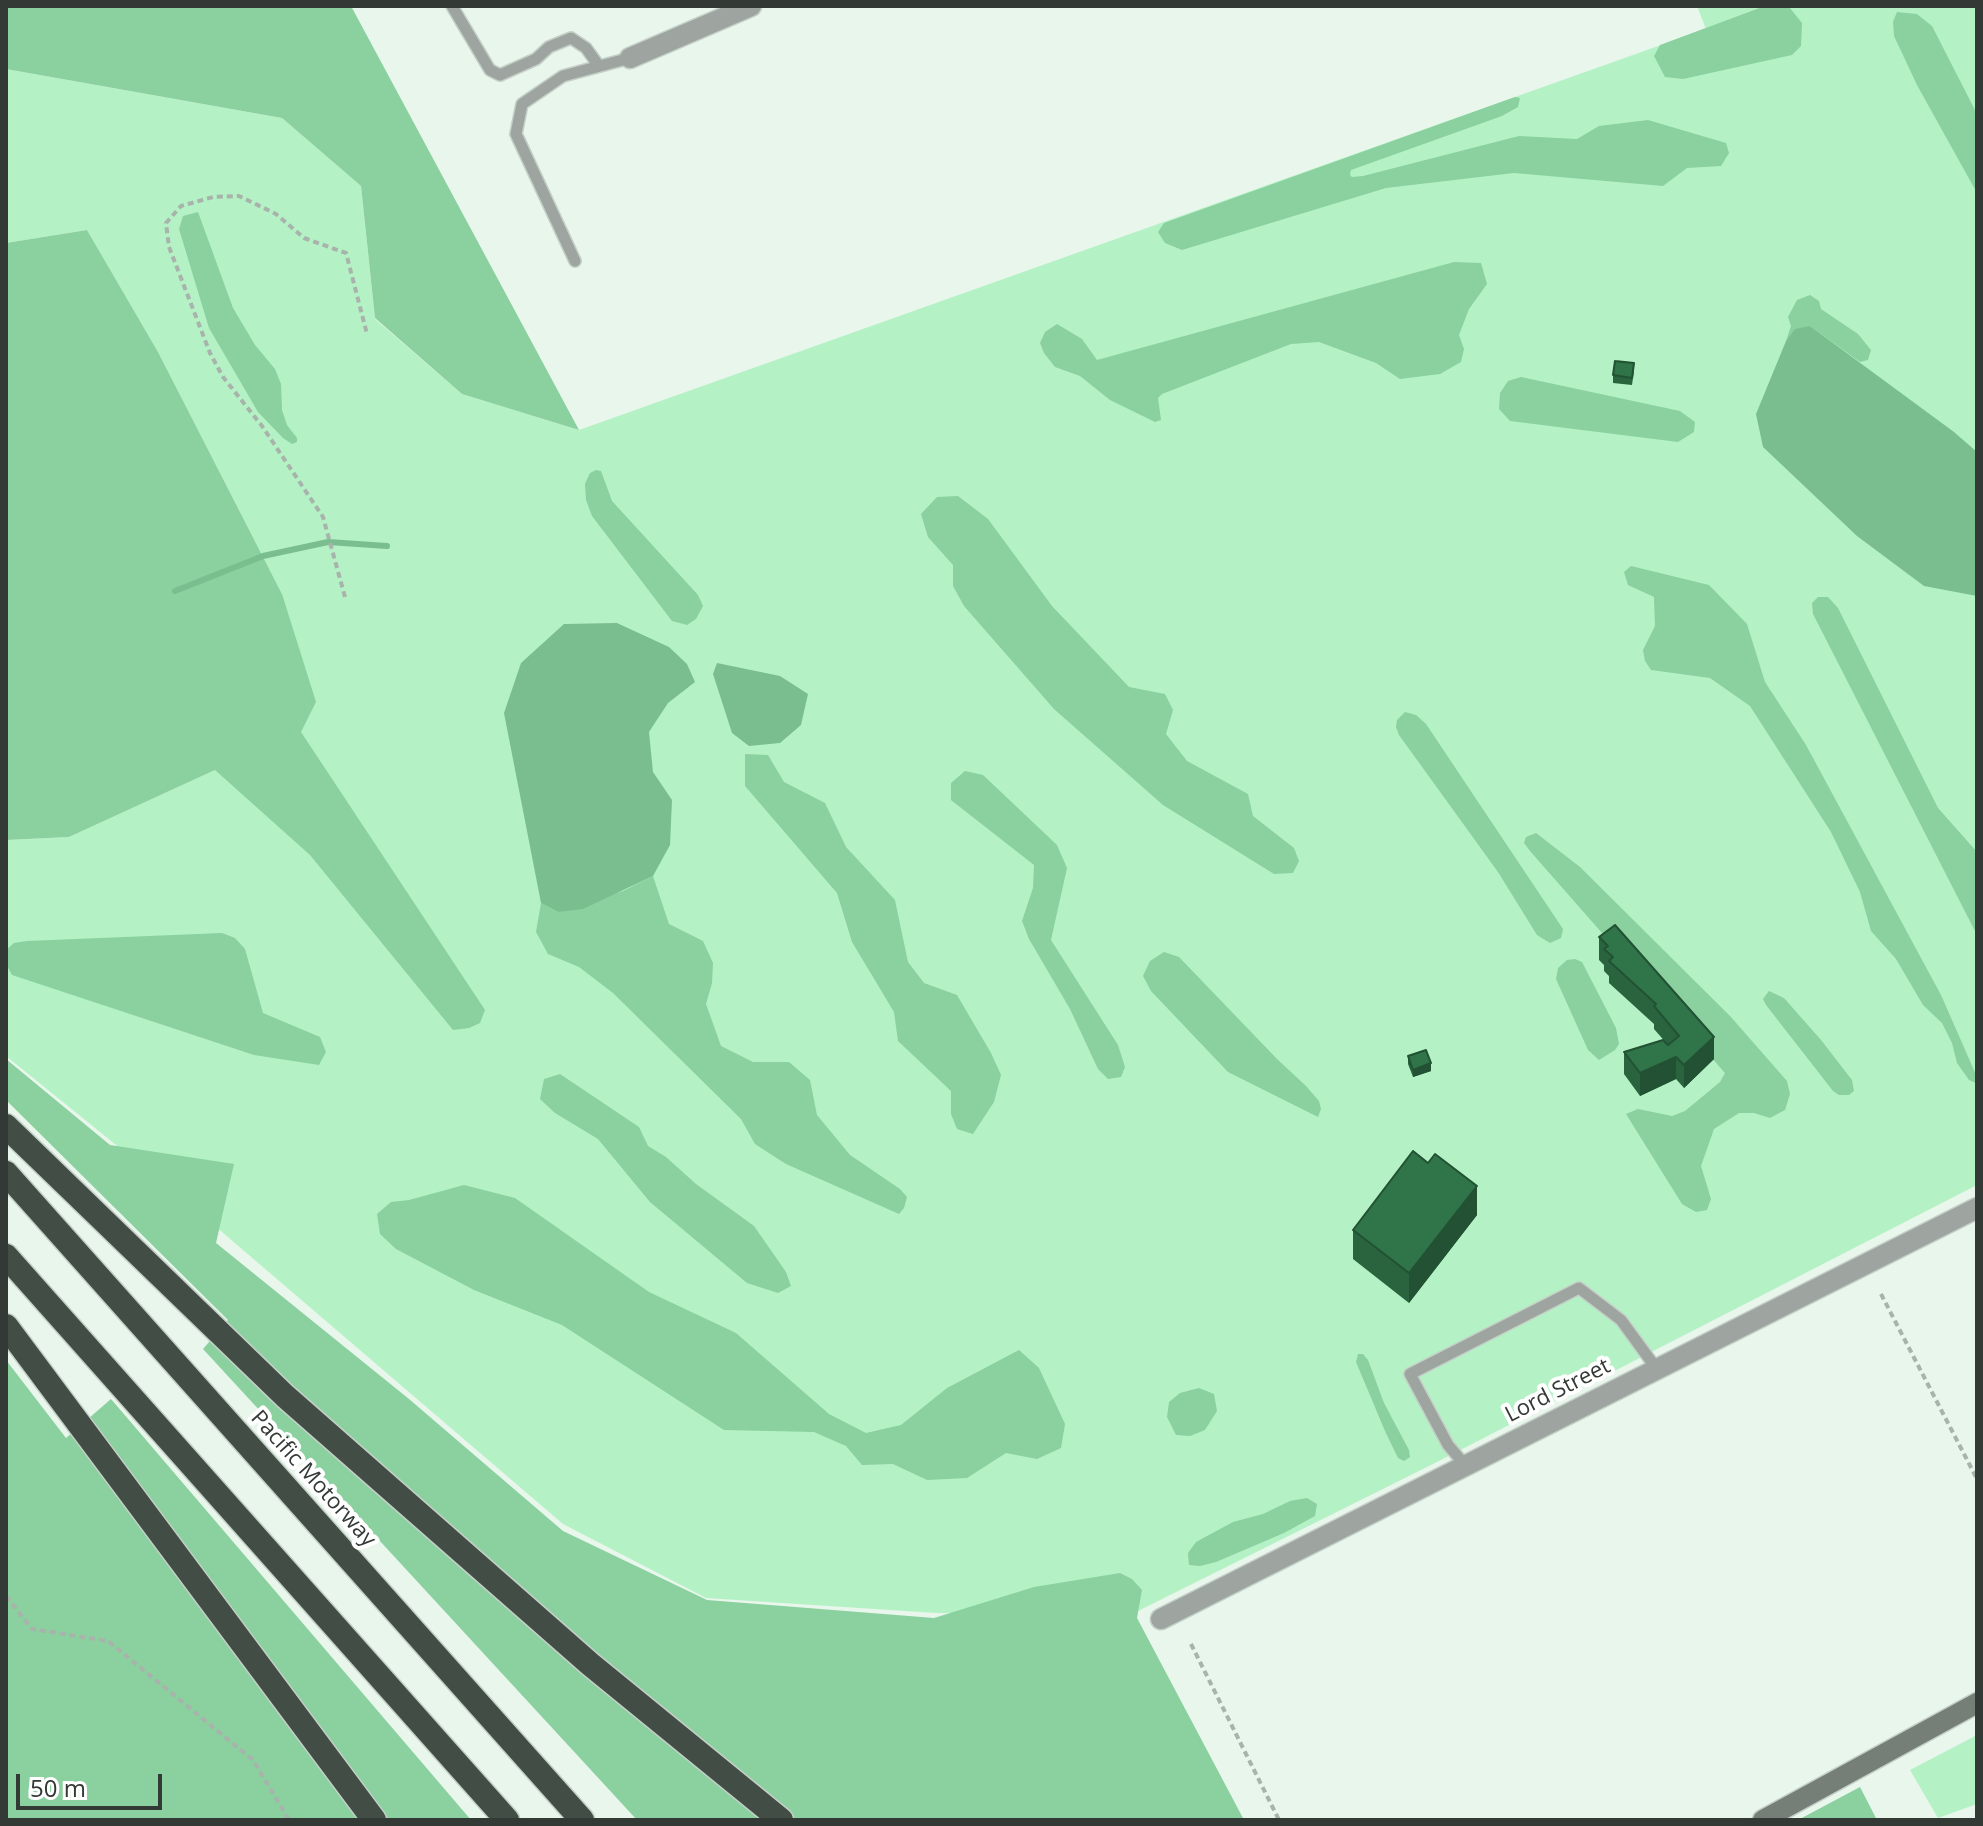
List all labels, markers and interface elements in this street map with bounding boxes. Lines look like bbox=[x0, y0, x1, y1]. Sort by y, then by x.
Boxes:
street label: Lord Street bbox=[1501, 1353, 1615, 1429]
street label: Pacific Motorway bbox=[245, 1405, 381, 1553]
scale bar bbox=[20, 1758, 166, 1808]
text: 50 m bbox=[30, 1771, 86, 1804]

